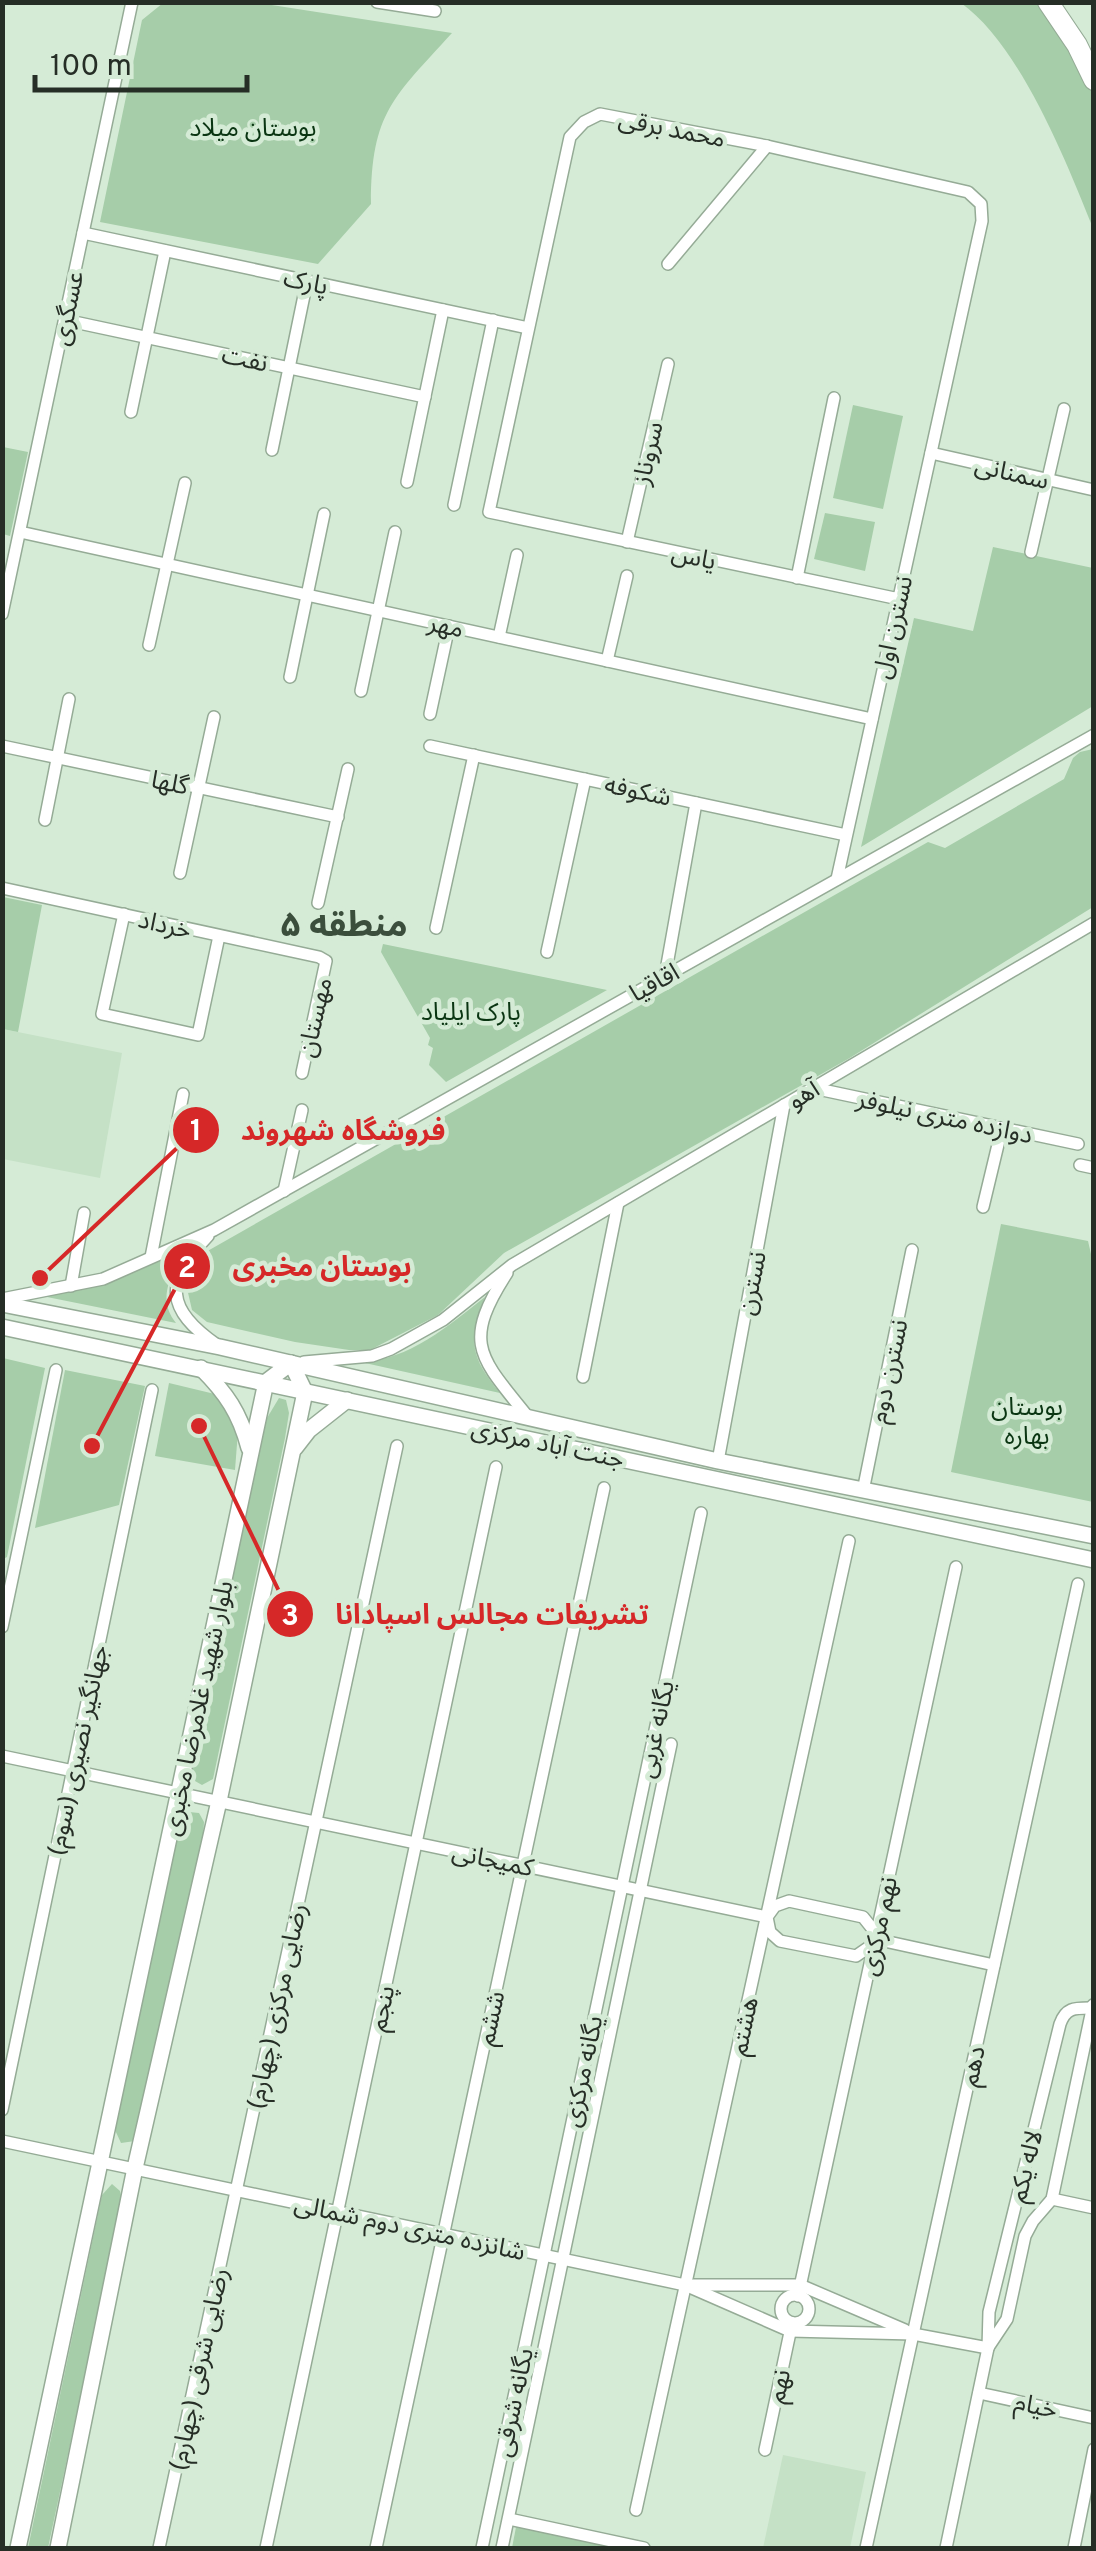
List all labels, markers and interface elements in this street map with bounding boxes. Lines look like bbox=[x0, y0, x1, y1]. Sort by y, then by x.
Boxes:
scale bar bbox=[35, 30, 248, 92]
text: 100 m bbox=[50, 49, 132, 86]
street label: محمد برقی bbox=[615, 105, 728, 157]
park label: بوستان میلاد bbox=[189, 114, 317, 146]
street label: پارک bbox=[280, 264, 331, 304]
street label: عسگری bbox=[46, 268, 93, 349]
street label: نفت bbox=[218, 340, 270, 381]
street label: سروناز bbox=[627, 419, 673, 489]
street label: سمنانی bbox=[971, 451, 1051, 499]
street label: یاس bbox=[668, 539, 719, 579]
street label: نسترن اول bbox=[868, 573, 922, 682]
street label: مهر bbox=[424, 608, 466, 647]
street label: گلها bbox=[148, 765, 192, 805]
street label: شکوفه bbox=[601, 770, 674, 816]
street label: خرداد bbox=[135, 905, 194, 949]
district label: منطقه ۵ bbox=[280, 905, 408, 949]
street label: اقاقیا bbox=[625, 958, 686, 1011]
street label: مهستان bbox=[292, 975, 342, 1061]
park label: پارک ایلیاد bbox=[421, 998, 521, 1030]
street label: آهو bbox=[783, 1074, 828, 1119]
street label: دوازده متری نیلوفر bbox=[852, 1084, 1035, 1153]
callout: فروشگاه شهروند bbox=[171, 1101, 466, 1159]
text: 1 bbox=[190, 1114, 202, 1151]
text: فروشگاه شهروند bbox=[241, 1115, 445, 1151]
callout: بوستان مخبری bbox=[162, 1237, 431, 1295]
street label: نسترن bbox=[732, 1249, 776, 1318]
text: 2 bbox=[178, 1251, 196, 1288]
text: بوستان مخبری bbox=[232, 1251, 412, 1287]
street label: نسترن دوم bbox=[864, 1317, 919, 1427]
park label: بوستان بهاره bbox=[991, 1393, 1063, 1454]
street label: جنت آباد مرکزی bbox=[468, 1414, 627, 1478]
street label: بلوار شهید غلامرضا مخبری bbox=[157, 1578, 243, 1839]
callout: تشریفات مجالس اسپادانا bbox=[265, 1585, 668, 1643]
text: 3 bbox=[281, 1599, 299, 1636]
text: تشریفات مجالس اسپادانا bbox=[335, 1599, 649, 1635]
street label: جهانگیر نصیری (سوم) bbox=[42, 1642, 119, 1859]
street label: یگانه غربی bbox=[632, 1678, 684, 1781]
street label: کمیجانی bbox=[449, 1838, 537, 1886]
street label: نهم مرکزی bbox=[855, 1874, 908, 1979]
street label: رضایی مرکزی (چهارم) bbox=[242, 1901, 317, 2112]
street label: پنجم bbox=[363, 1983, 405, 2035]
street label: ششم bbox=[472, 1988, 515, 2049]
street label: هشتم bbox=[724, 1994, 769, 2059]
street label: یگانه مرکزی bbox=[557, 2013, 612, 2130]
street label: دهم bbox=[955, 2044, 996, 2090]
street label: لاله یکم bbox=[1004, 2127, 1053, 2206]
street label: شانزده متری دوم شمالی bbox=[291, 2190, 528, 2271]
street label: رضایی شرقی (چهارم) bbox=[164, 2265, 239, 2474]
street label: یگانه شرقی bbox=[489, 2345, 543, 2460]
street label: نهم bbox=[762, 2367, 801, 2407]
street label: خیام bbox=[1011, 2388, 1060, 2429]

